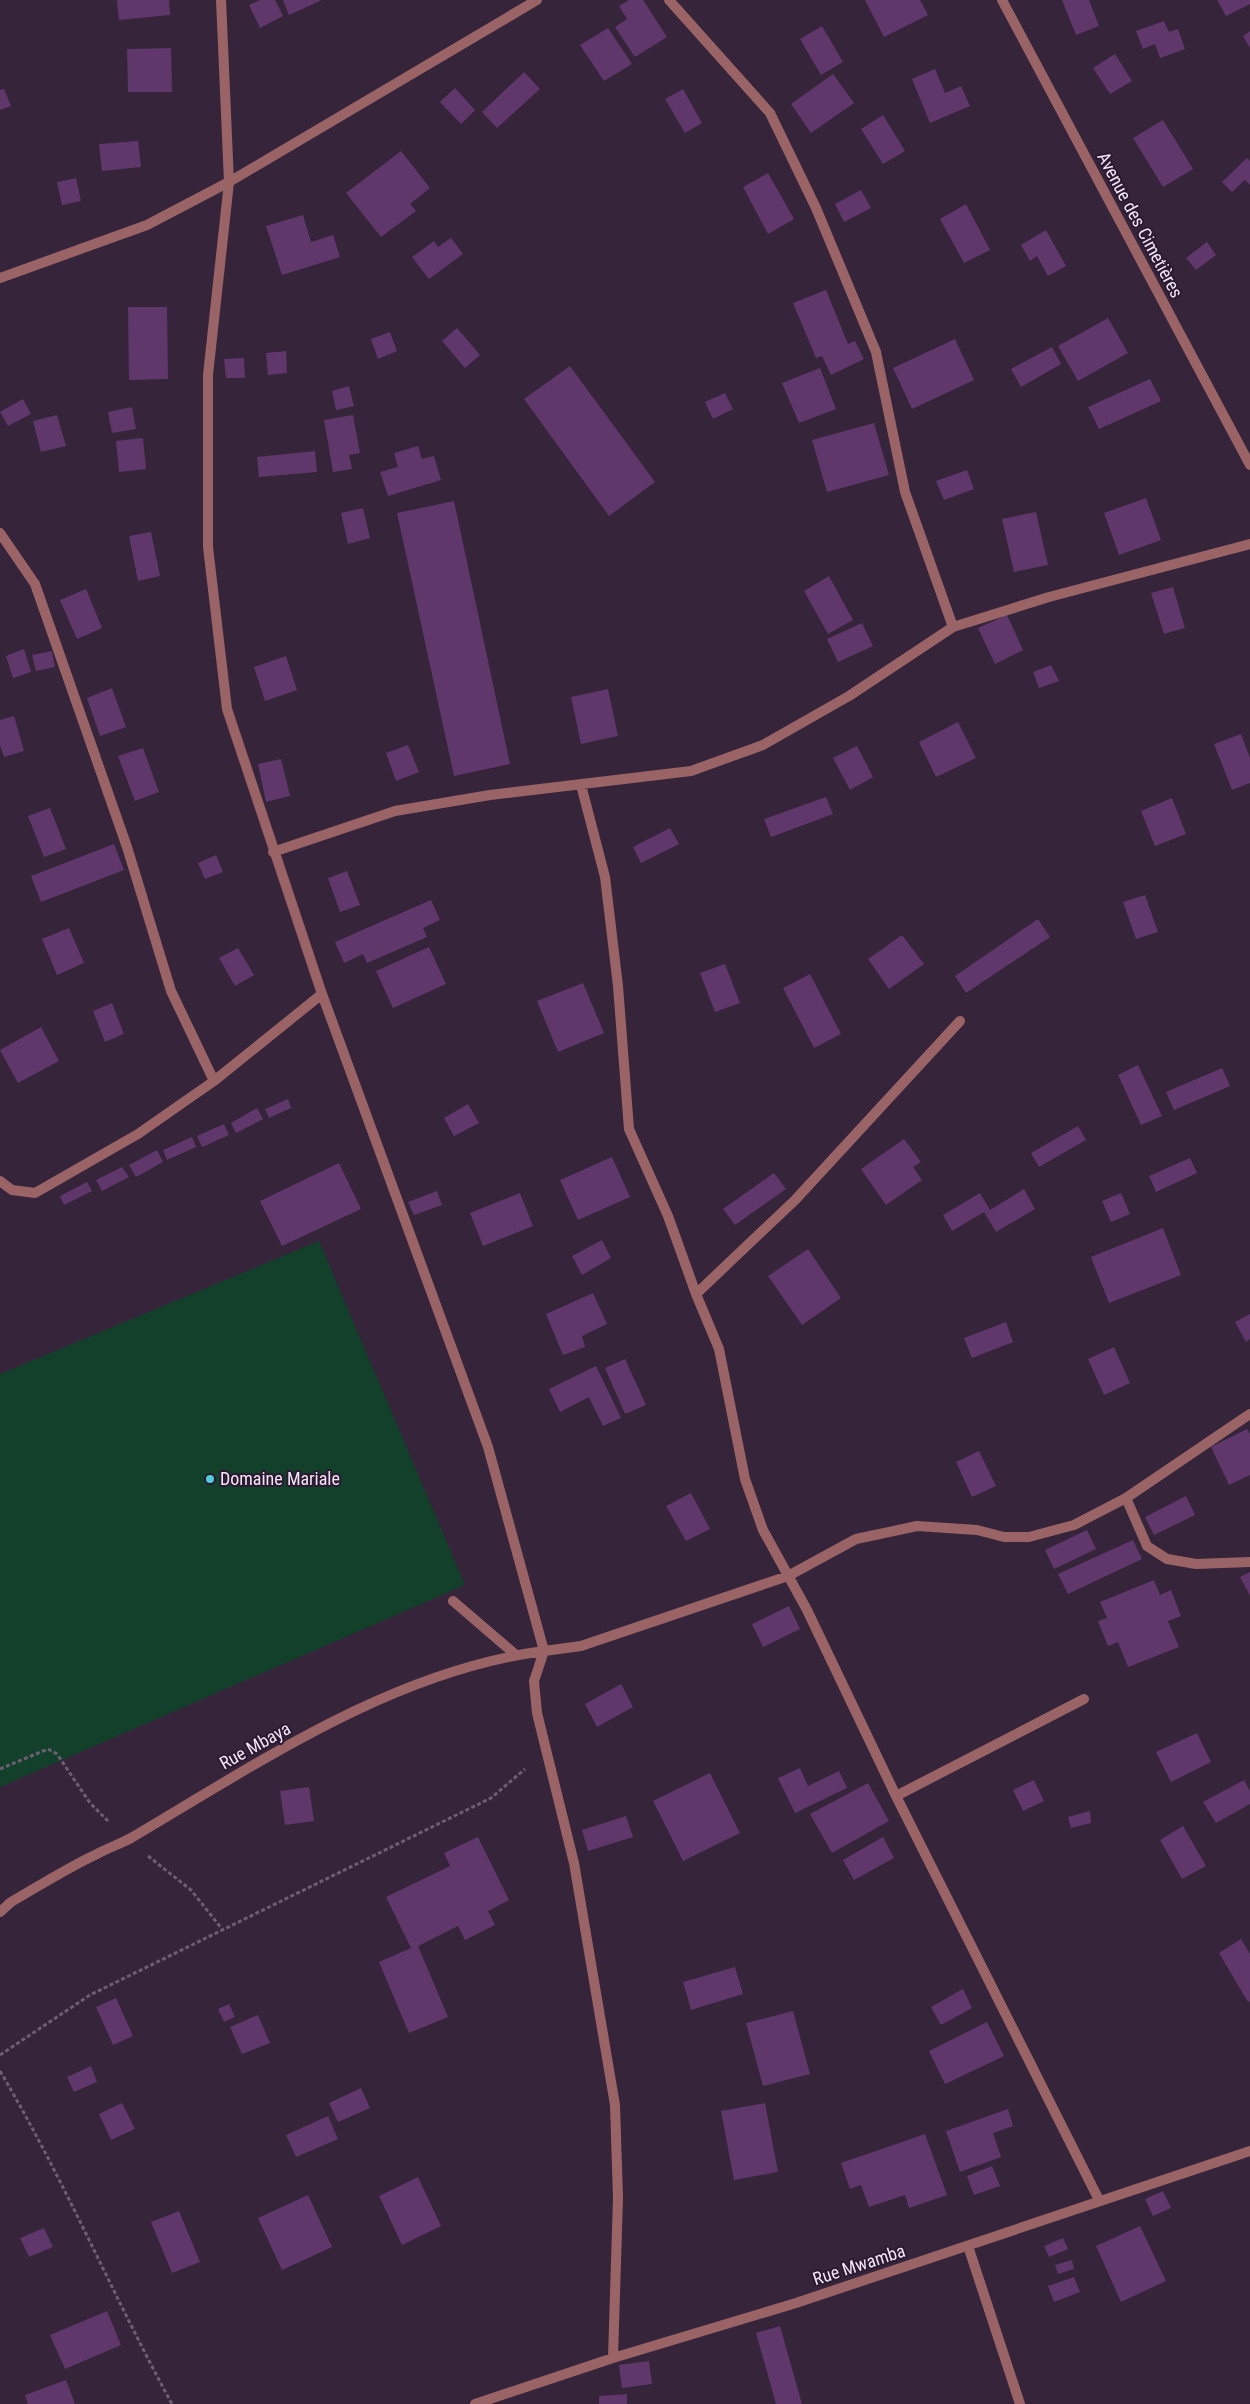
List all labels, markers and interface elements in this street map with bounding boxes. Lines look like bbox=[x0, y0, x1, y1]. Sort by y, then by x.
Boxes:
street label: Avenue des Cimetières bbox=[1093, 148, 1188, 301]
place label: Domaine Mariale bbox=[220, 1468, 340, 1489]
marker: Domaine Mariale bbox=[204, 1473, 216, 1485]
street label: Rue Mbaya bbox=[216, 1718, 294, 1774]
street label: Rue Mwamba bbox=[810, 2240, 908, 2289]

